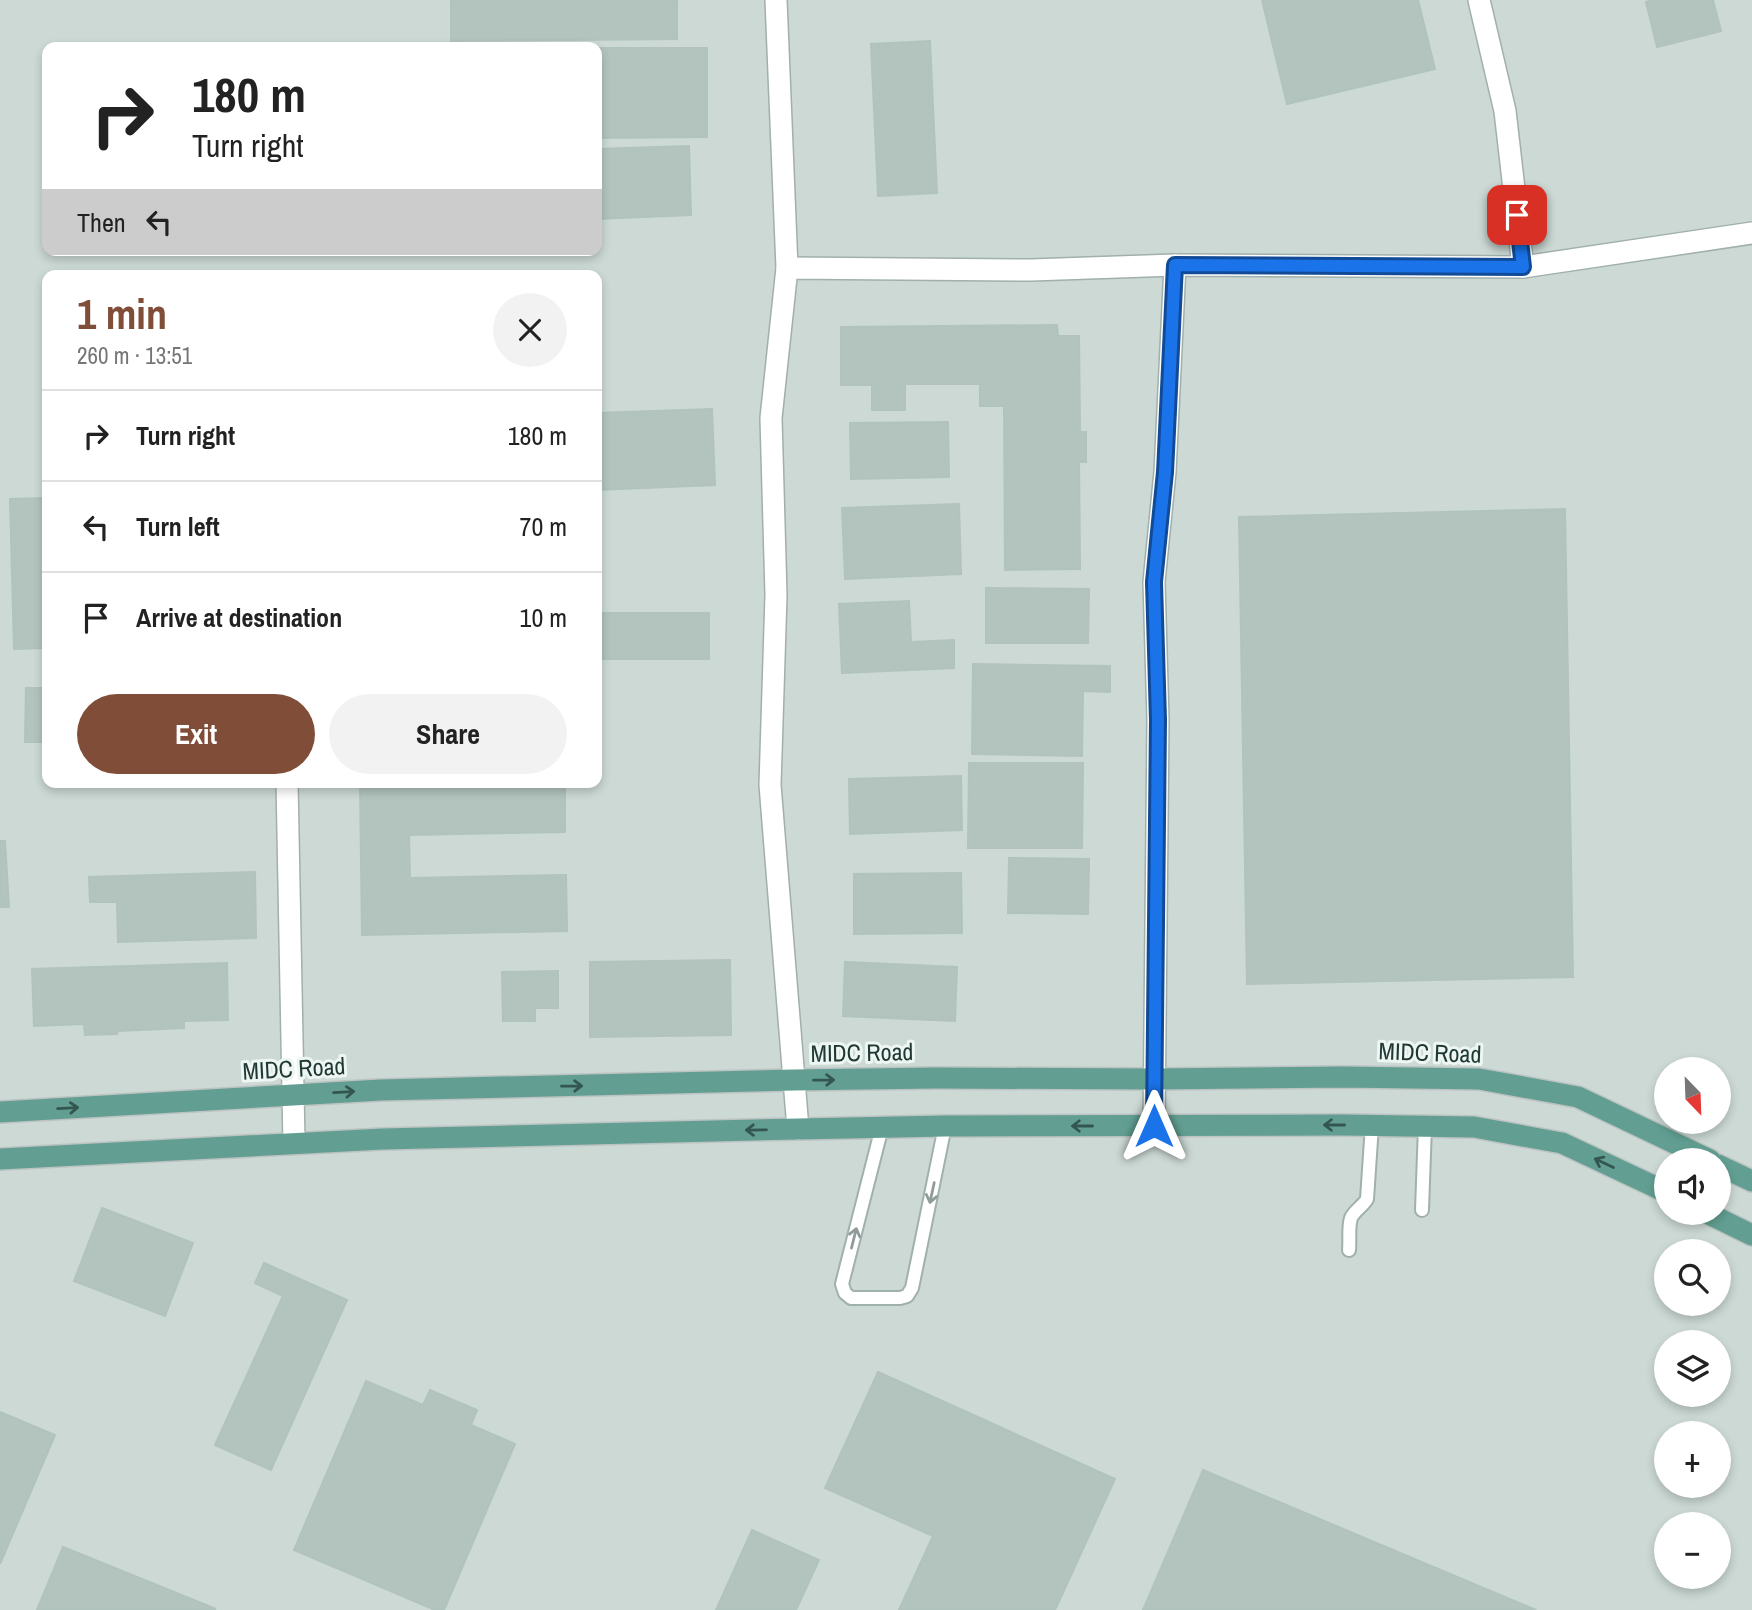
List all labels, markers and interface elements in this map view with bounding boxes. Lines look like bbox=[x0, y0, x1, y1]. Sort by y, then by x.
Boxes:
text: 180 m bbox=[192, 61, 306, 127]
icon: right bbox=[77, 70, 168, 161]
text: Turn right bbox=[192, 124, 304, 167]
pin bbox=[1487, 185, 1547, 245]
icon: arrive bbox=[1498, 196, 1536, 234]
icon: left bbox=[140, 203, 178, 241]
text: Then bbox=[77, 205, 126, 240]
text: 1 min bbox=[77, 286, 167, 342]
button: close bbox=[493, 293, 567, 367]
text: 260 m · 13:51 bbox=[77, 340, 192, 371]
icon: right bbox=[77, 417, 115, 455]
text: Turn right bbox=[136, 418, 235, 453]
text: 180 m bbox=[508, 418, 567, 453]
icon: left bbox=[77, 508, 115, 546]
text: Turn left bbox=[136, 509, 220, 544]
text: 70 m bbox=[520, 509, 567, 544]
icon: arrive bbox=[77, 599, 115, 637]
text: Arrive at destination bbox=[136, 600, 342, 635]
text: 10 m bbox=[520, 600, 567, 635]
button: Exit bbox=[77, 694, 315, 774]
button: Share bbox=[329, 694, 567, 774]
street label: MIDC Road bbox=[1378, 1034, 1482, 1070]
street label: MIDC Road bbox=[810, 1035, 914, 1069]
street label: MIDC Road bbox=[242, 1049, 346, 1087]
north arrow bbox=[1654, 1057, 1731, 1134]
map controls bbox=[1654, 1057, 1731, 1589]
one-way arrow bbox=[812, 1073, 835, 1087]
one-way arrow bbox=[560, 1079, 583, 1092]
one-way arrow bbox=[332, 1086, 355, 1099]
position arrow bbox=[1117, 1089, 1191, 1163]
one-way arrow bbox=[56, 1101, 79, 1114]
one-way arrow bbox=[1323, 1118, 1346, 1132]
one-way arrow bbox=[1071, 1119, 1094, 1133]
one-way arrow bbox=[745, 1123, 768, 1137]
button: sound bbox=[1654, 1148, 1731, 1225]
one-way arrow bbox=[1594, 1156, 1616, 1169]
one-way arrow bbox=[924, 1181, 938, 1204]
one-way arrow bbox=[848, 1227, 861, 1250]
button: search bbox=[1654, 1239, 1731, 1316]
button: layers bbox=[1654, 1330, 1731, 1407]
button: + bbox=[1654, 1421, 1731, 1498]
button: − bbox=[1654, 1512, 1731, 1589]

